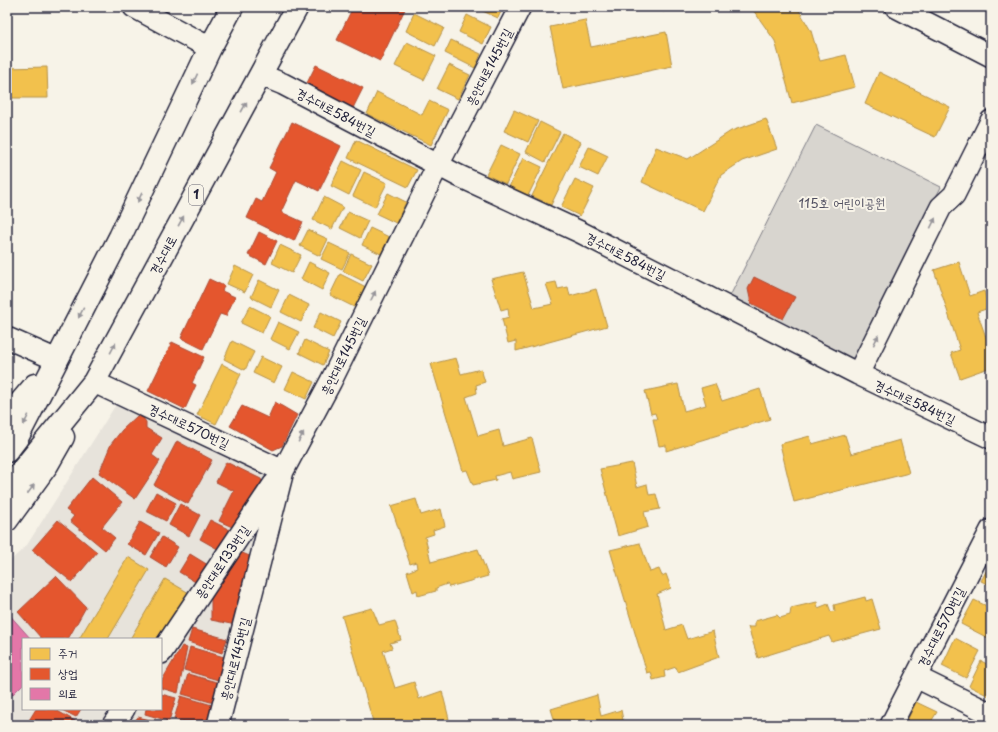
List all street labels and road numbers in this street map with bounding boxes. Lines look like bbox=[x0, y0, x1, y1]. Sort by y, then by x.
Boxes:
street label: 흥안대로145번길 bbox=[461, 24, 516, 109]
street label: 경수대로584번길 bbox=[293, 83, 379, 141]
road number: 1 bbox=[189, 185, 203, 205]
street label: 경수대로584번길 bbox=[583, 227, 670, 284]
street label: 경수대로 bbox=[144, 232, 181, 278]
street label: 흥안대로145번길 bbox=[315, 313, 370, 398]
street label: 경수대로584번길 bbox=[871, 374, 959, 429]
street label: 경수대로570번길 bbox=[146, 398, 233, 453]
street label: 흥안대로133번길 bbox=[190, 521, 253, 603]
street label: 경수대로570번길 bbox=[912, 583, 969, 670]
street label: 흥안대로145번길 bbox=[215, 615, 254, 703]

